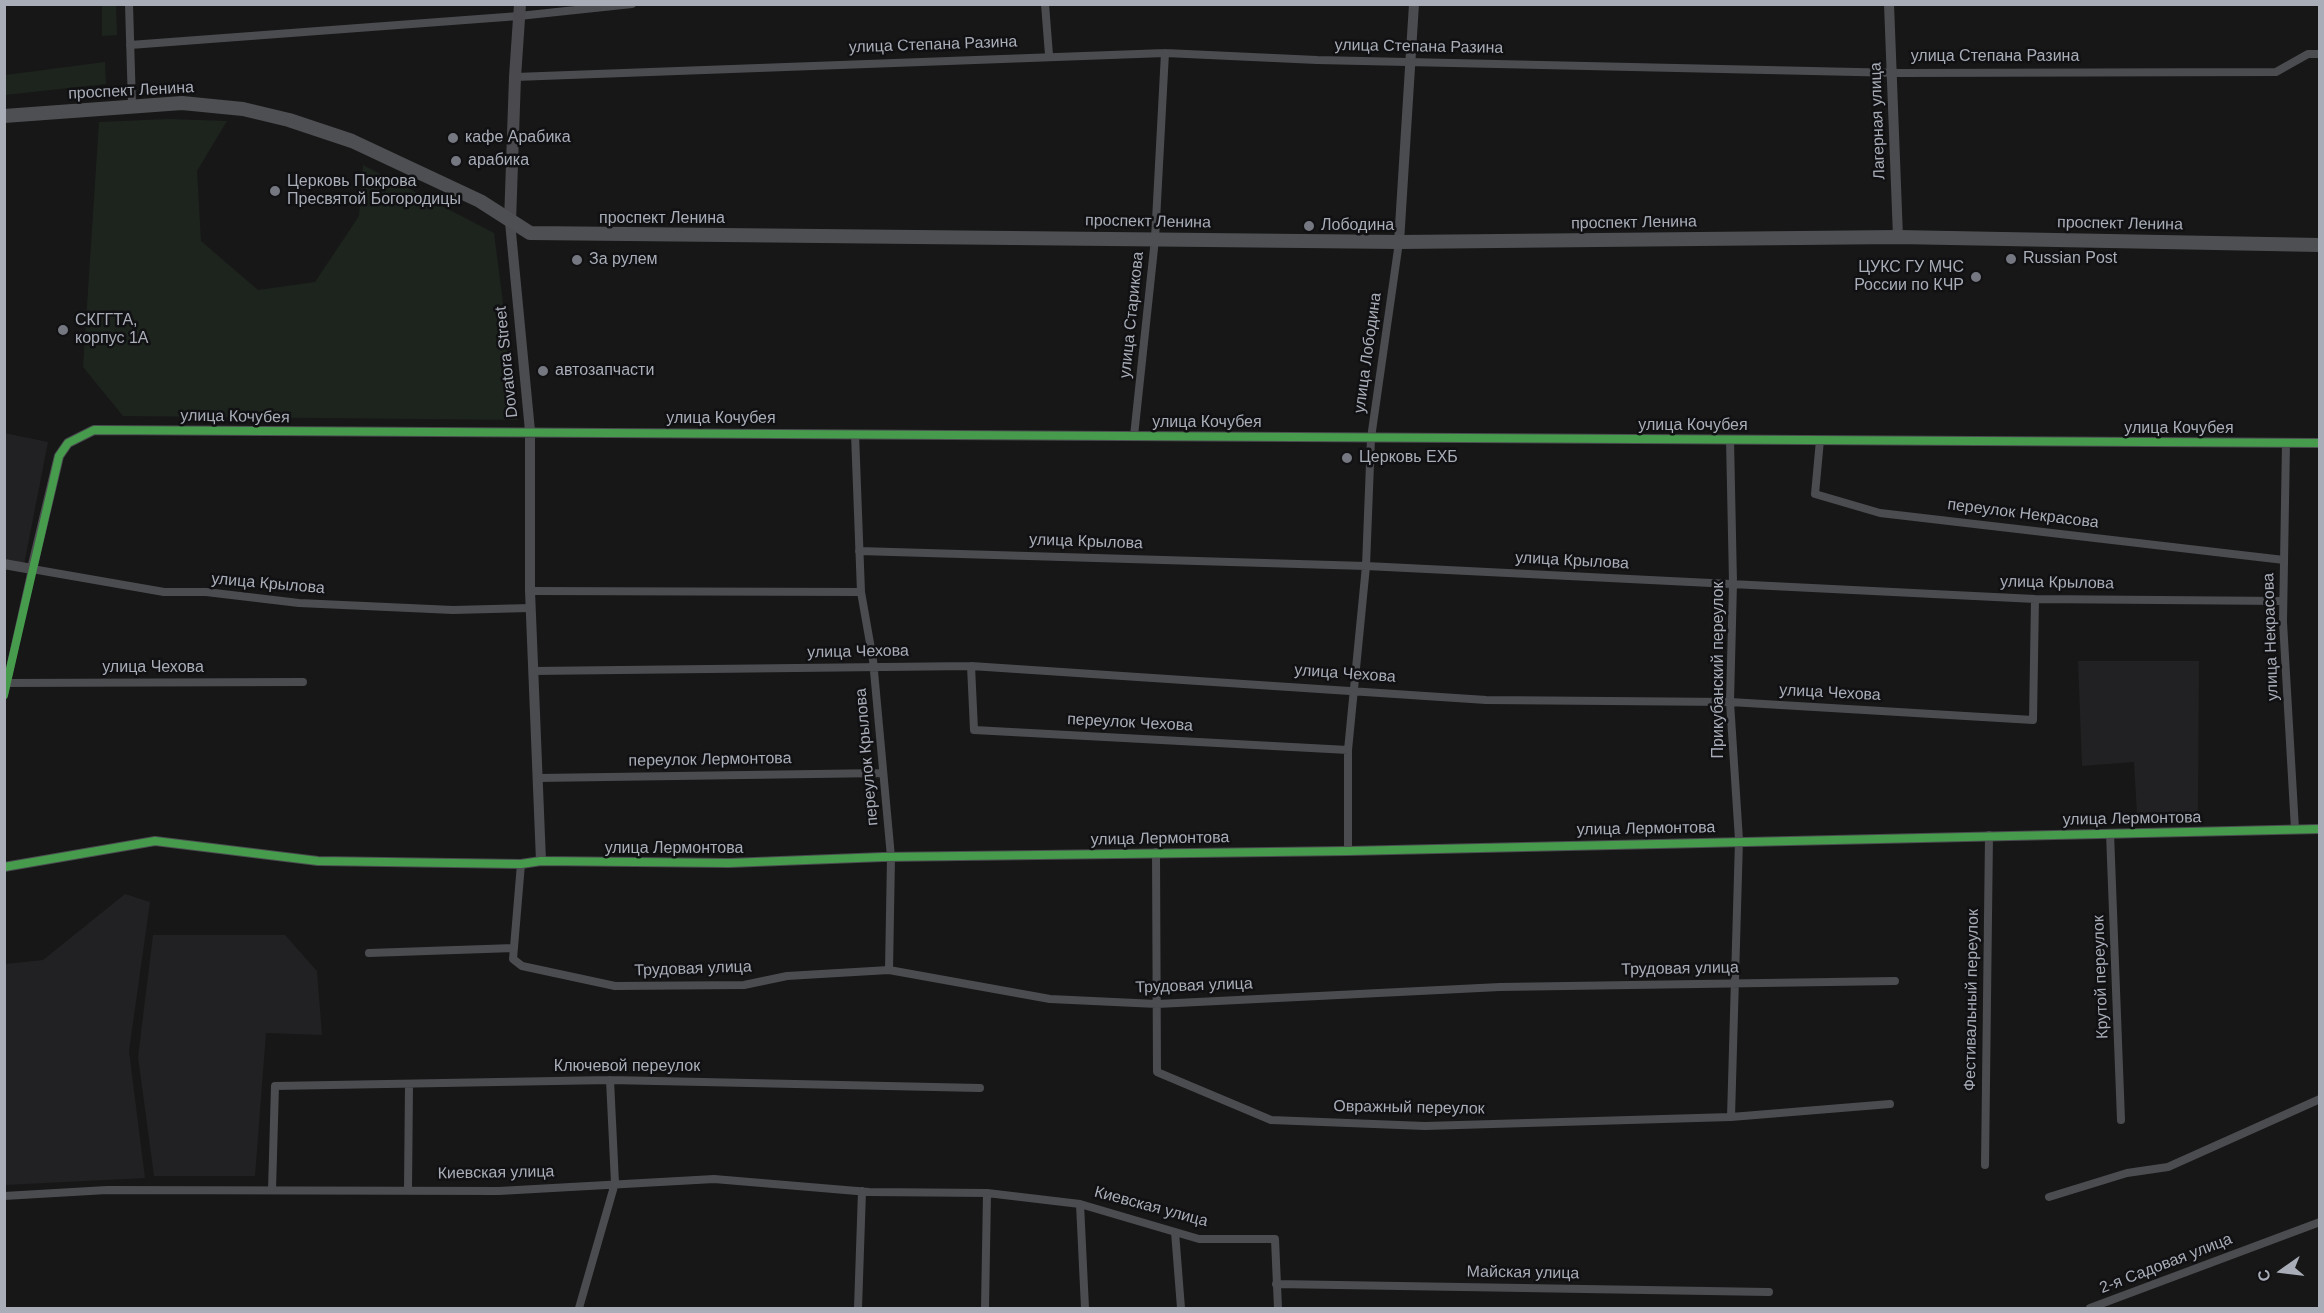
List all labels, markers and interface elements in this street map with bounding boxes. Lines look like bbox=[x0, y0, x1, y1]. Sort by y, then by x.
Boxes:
street label: улица Степана Разина bbox=[848, 32, 1018, 58]
street label: улица Степана Разина bbox=[1335, 36, 1503, 58]
street label: улица Степана Разина bbox=[1911, 47, 2079, 67]
street label: Лагерная улица bbox=[1866, 62, 1890, 180]
street label: проспект Ленина bbox=[68, 78, 194, 104]
place label: кафе Арабика bbox=[465, 128, 571, 148]
marker: кафе Арабика bbox=[446, 131, 460, 145]
place label: арабика bbox=[468, 151, 529, 171]
marker: арабика bbox=[449, 154, 463, 168]
place label: Церковь Покрова Пресвятой Богородицы bbox=[287, 172, 461, 210]
marker: Церковь Покрова Пресвятой Богородицы bbox=[268, 184, 282, 198]
street label: проспект Ленина bbox=[599, 209, 725, 229]
street label: проспект Ленина bbox=[1085, 211, 1211, 233]
street label: проспект Ленина bbox=[1571, 212, 1697, 234]
street label: проспект Ленина bbox=[2057, 213, 2183, 235]
place label: Лободина bbox=[1321, 216, 1394, 236]
marker: Лободина bbox=[1302, 219, 1316, 233]
place label: Russian Post bbox=[2023, 249, 2117, 269]
place label: За рулем bbox=[589, 250, 658, 270]
street label: улица Старикова bbox=[1116, 251, 1148, 379]
marker: Russian Post bbox=[2004, 252, 2018, 266]
marker: За рулем bbox=[570, 253, 584, 267]
place label: ЦУКС ГУ МЧС России по КЧР bbox=[1854, 258, 1964, 296]
marker: ЦУКС ГУ МЧС России по КЧР bbox=[1969, 270, 1983, 284]
street label: улица Лободина bbox=[1350, 291, 1386, 415]
street label: Dovatora Street bbox=[492, 305, 522, 419]
place label: СКГГТА, корпус 1А bbox=[75, 311, 148, 349]
marker: СКГГТА, корпус 1А bbox=[56, 323, 70, 337]
place label: автозапчасти bbox=[555, 361, 654, 381]
marker: автозапчасти bbox=[536, 364, 550, 378]
street label: улица Кочубея bbox=[180, 406, 290, 428]
street label: улица Кочубея bbox=[666, 409, 776, 429]
street label: улица Кочубея bbox=[1152, 413, 1262, 433]
street label: улица Кочубея bbox=[1638, 416, 1748, 436]
street label: улица Кочубея bbox=[2124, 419, 2234, 439]
place label: Церковь ЕХБ bbox=[1359, 448, 1458, 468]
marker: Церковь ЕХБ bbox=[1340, 451, 1354, 465]
street label: переулок Некрасова bbox=[1946, 495, 2100, 533]
street label: улица Крылова bbox=[1029, 530, 1143, 554]
street label: улица Крылова bbox=[1515, 548, 1629, 574]
street label: улица Крылова bbox=[210, 569, 326, 599]
street label: улица Крылова bbox=[2000, 572, 2114, 594]
street label: улица Некрасова bbox=[2259, 573, 2283, 701]
street label: Прикубанский переулок bbox=[1709, 582, 1729, 758]
street label: улица Чехова bbox=[807, 642, 909, 662]
street label: улица Чехова bbox=[102, 658, 204, 678]
street label: улица Чехова bbox=[1294, 661, 1396, 687]
street label: улица Чехова bbox=[1779, 681, 1881, 705]
street label: переулок Крылова bbox=[851, 687, 883, 827]
street label: переулок Чехова bbox=[1067, 710, 1193, 736]
street label: переулок Лермонтова bbox=[628, 749, 792, 771]
street label: улица Лермонтова bbox=[2062, 808, 2202, 830]
street label: улица Лермонтова bbox=[1576, 818, 1716, 840]
street label: улица Лермонтова bbox=[1090, 828, 1230, 850]
street label: улица Лермонтова bbox=[605, 839, 743, 859]
street label: Фестивальный переулок bbox=[1961, 909, 1983, 1091]
street label: Крутой переулок bbox=[2089, 915, 2113, 1039]
street label: Трудовая улица bbox=[634, 957, 752, 981]
street label: Трудовая улица bbox=[1621, 958, 1739, 980]
street label: Трудовая улица bbox=[1135, 974, 1253, 998]
street label: Ключевой переулок bbox=[554, 1057, 700, 1077]
street label: Овражный переулок bbox=[1333, 1097, 1485, 1119]
street label: Киевская улица bbox=[437, 1162, 555, 1184]
street label: Киевская улица bbox=[1092, 1183, 1210, 1231]
street label: 2-я Садовая улица bbox=[2097, 1230, 2235, 1298]
north arrow bbox=[2252, 1241, 2312, 1301]
street label: Майская улица bbox=[1466, 1262, 1580, 1284]
text: С bbox=[2254, 1268, 2274, 1283]

